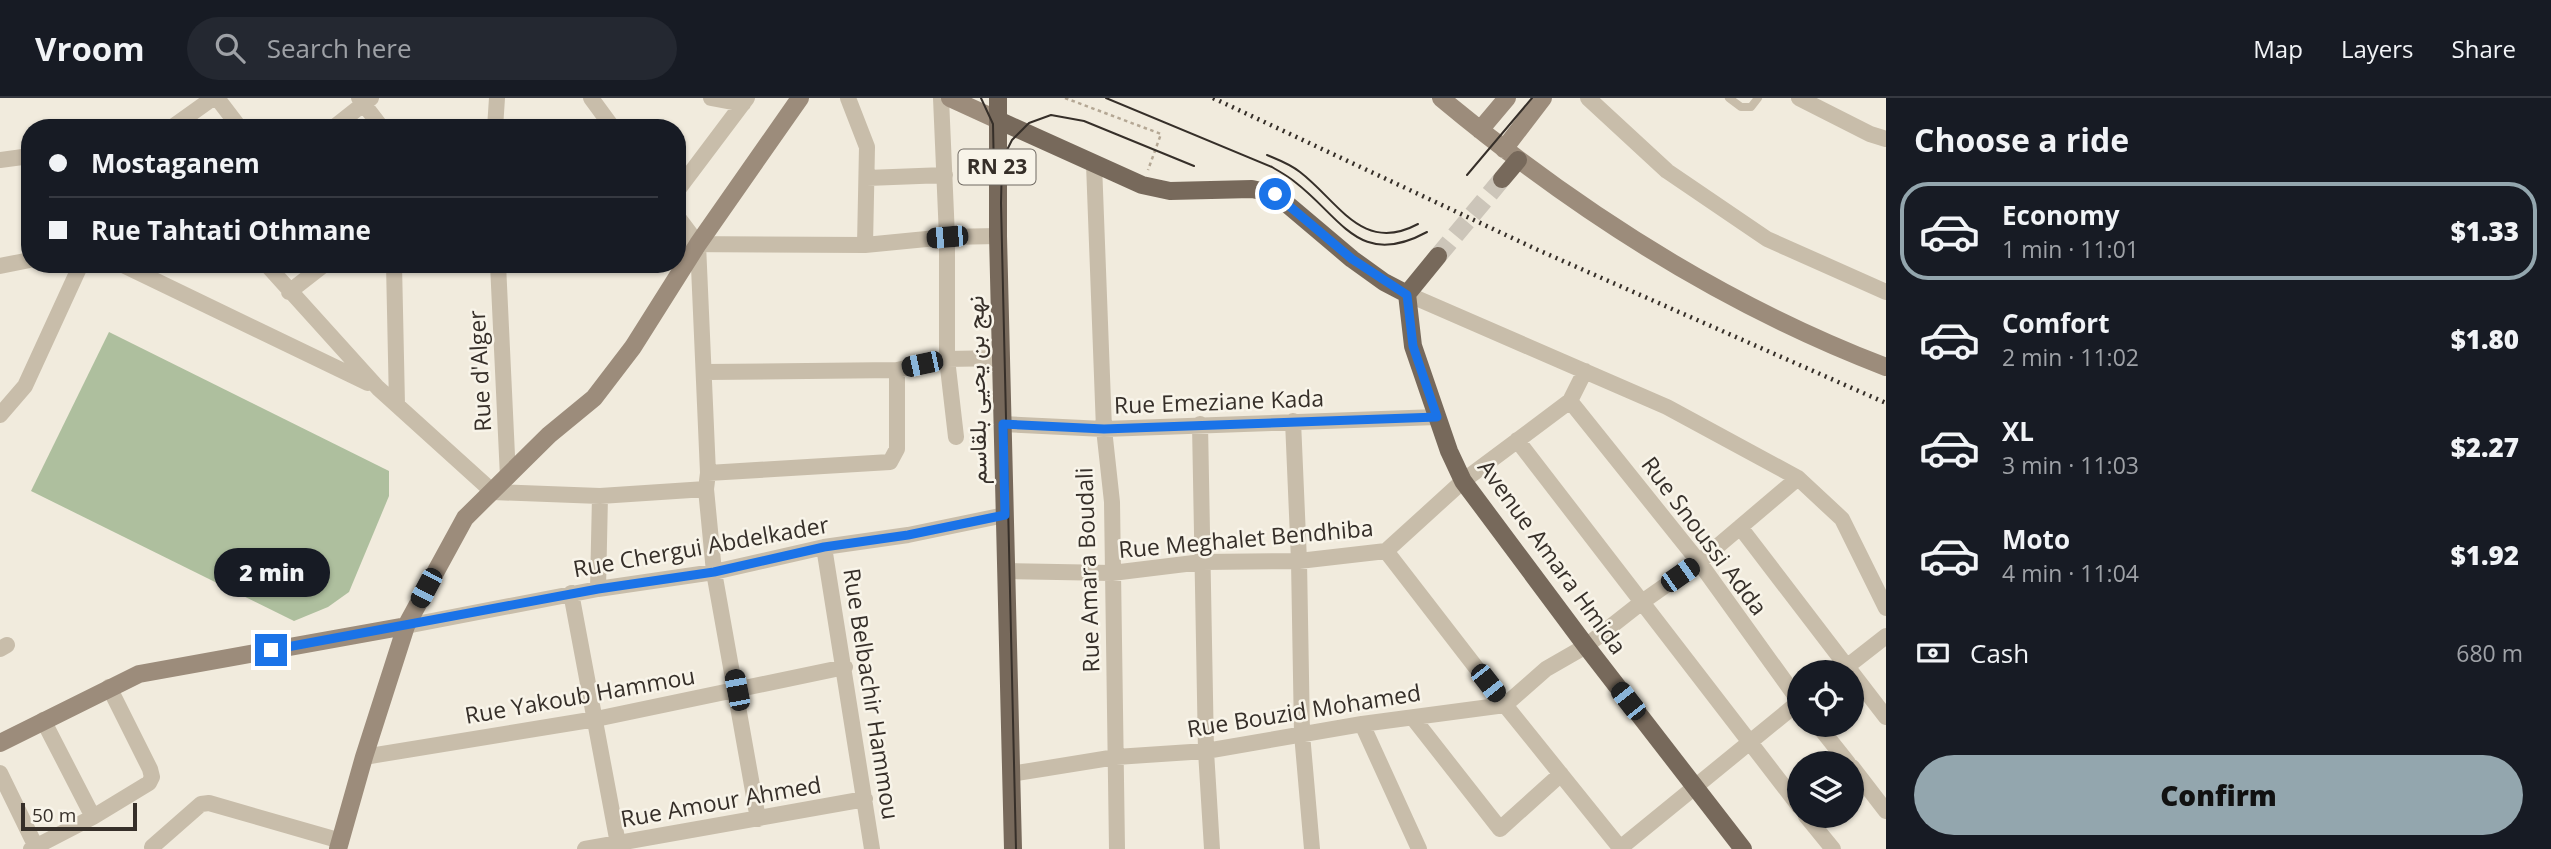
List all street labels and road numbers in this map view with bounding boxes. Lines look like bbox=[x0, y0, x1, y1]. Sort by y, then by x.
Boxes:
road number: RN 23 bbox=[958, 150, 1036, 184]
street label: نهج بن يحيى بلقاسم bbox=[958, 295, 995, 485]
street label: Rue d'Alger bbox=[460, 309, 498, 433]
street label: Rue Emeziane Kada bbox=[1113, 381, 1325, 421]
street label: Rue Snoussi Adda bbox=[1635, 449, 1775, 621]
street label: Avenue Amara Hmida bbox=[1471, 452, 1634, 660]
street label: Rue Amara Boudali bbox=[1067, 467, 1107, 673]
street label: Rue Chergui Abdelkader bbox=[570, 508, 832, 584]
street label: Rue Meghalet Bendhiba bbox=[1117, 511, 1375, 565]
street label: Rue Belbachir Hammou bbox=[836, 566, 908, 822]
street label: Rue Yakoub Hammou bbox=[462, 659, 697, 731]
street label: Rue Bouzid Mohamed bbox=[1185, 676, 1423, 744]
street label: Rue Amour Ahmed bbox=[618, 768, 824, 834]

